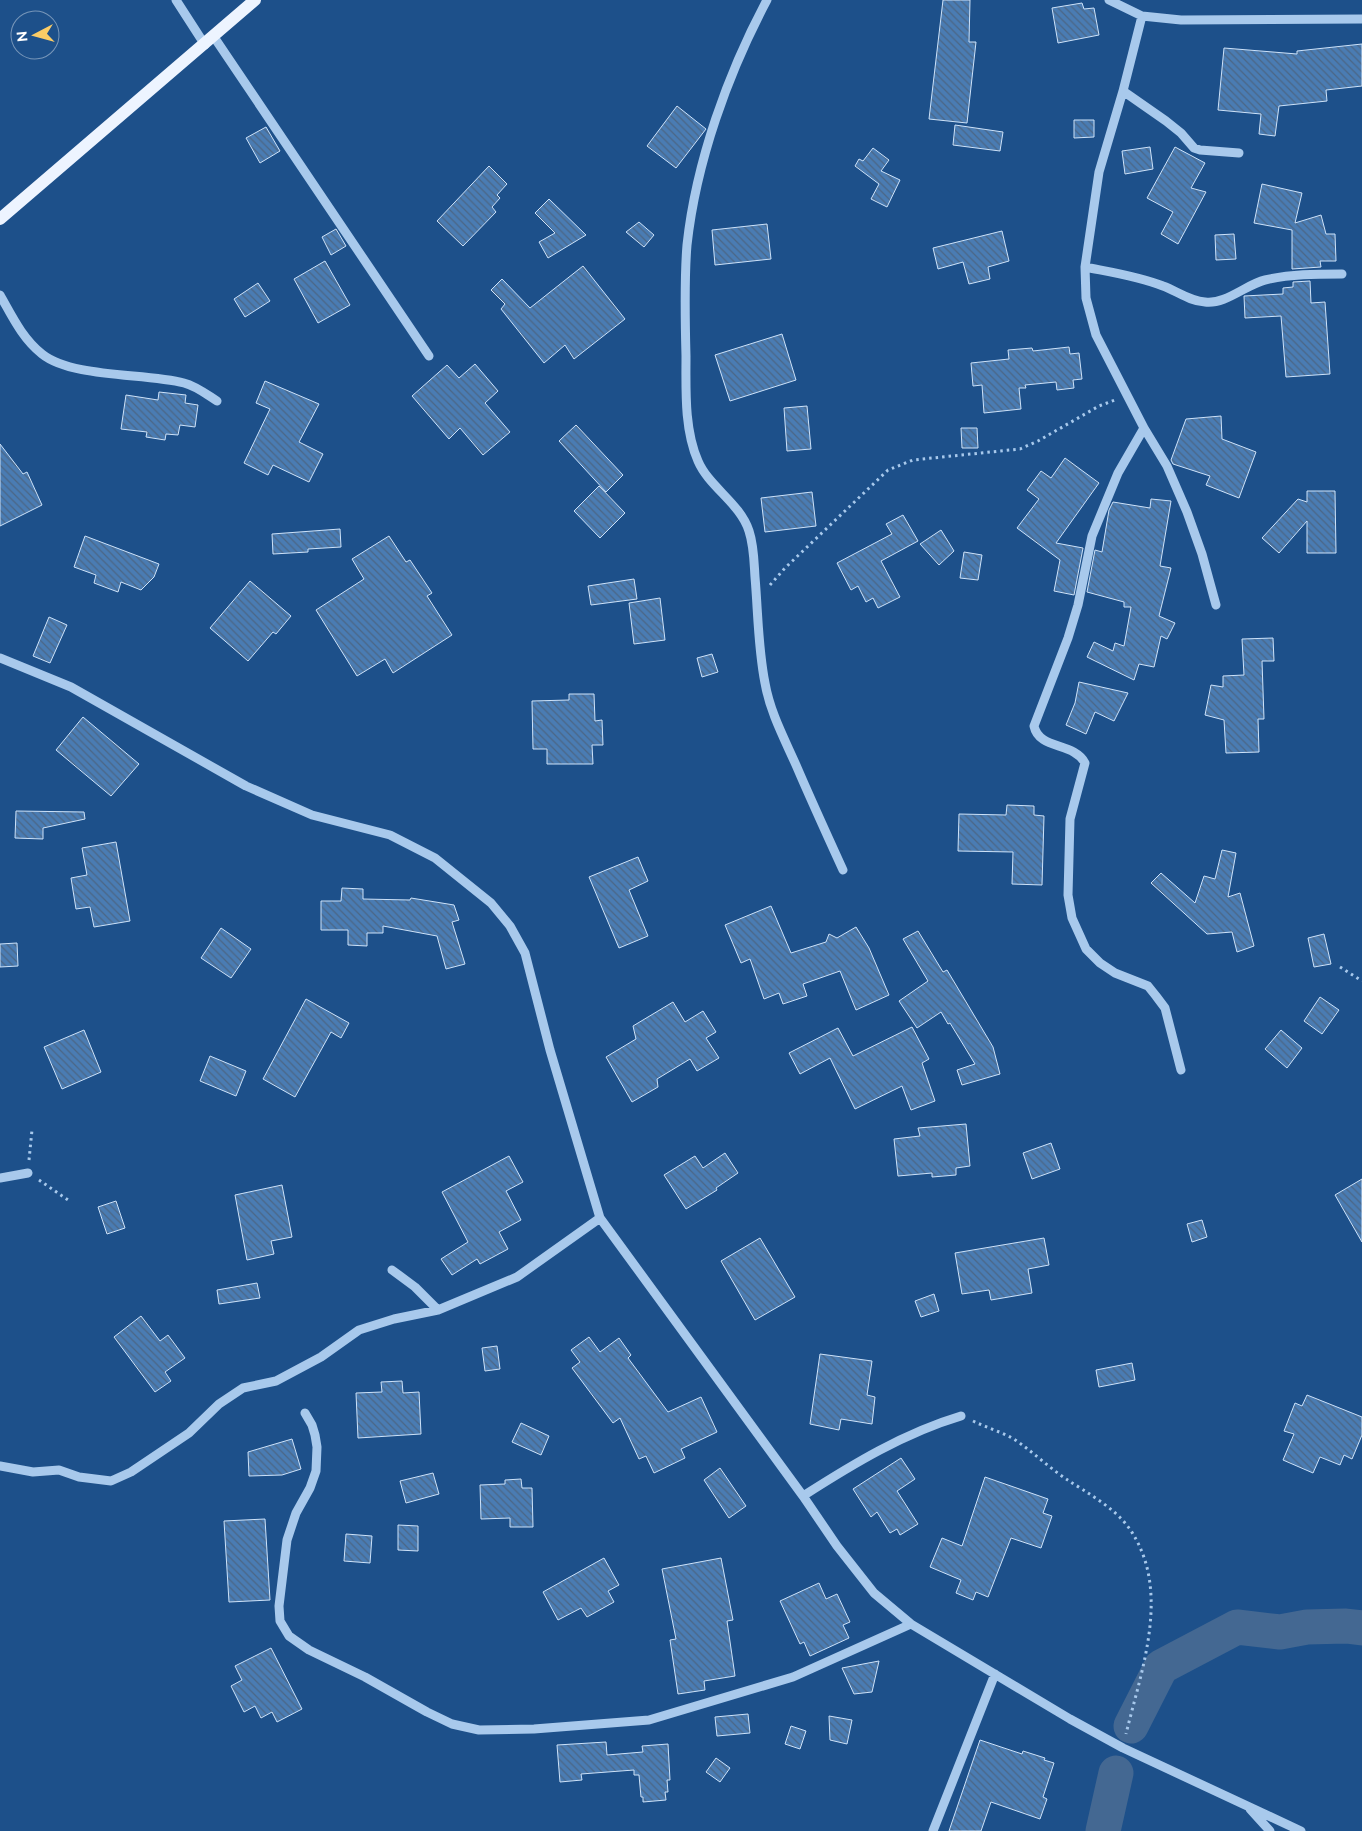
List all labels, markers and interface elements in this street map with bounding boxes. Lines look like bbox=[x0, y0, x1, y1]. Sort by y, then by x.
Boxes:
north arrow bbox=[10, 10, 60, 60]
text: N bbox=[14, 30, 31, 43]

